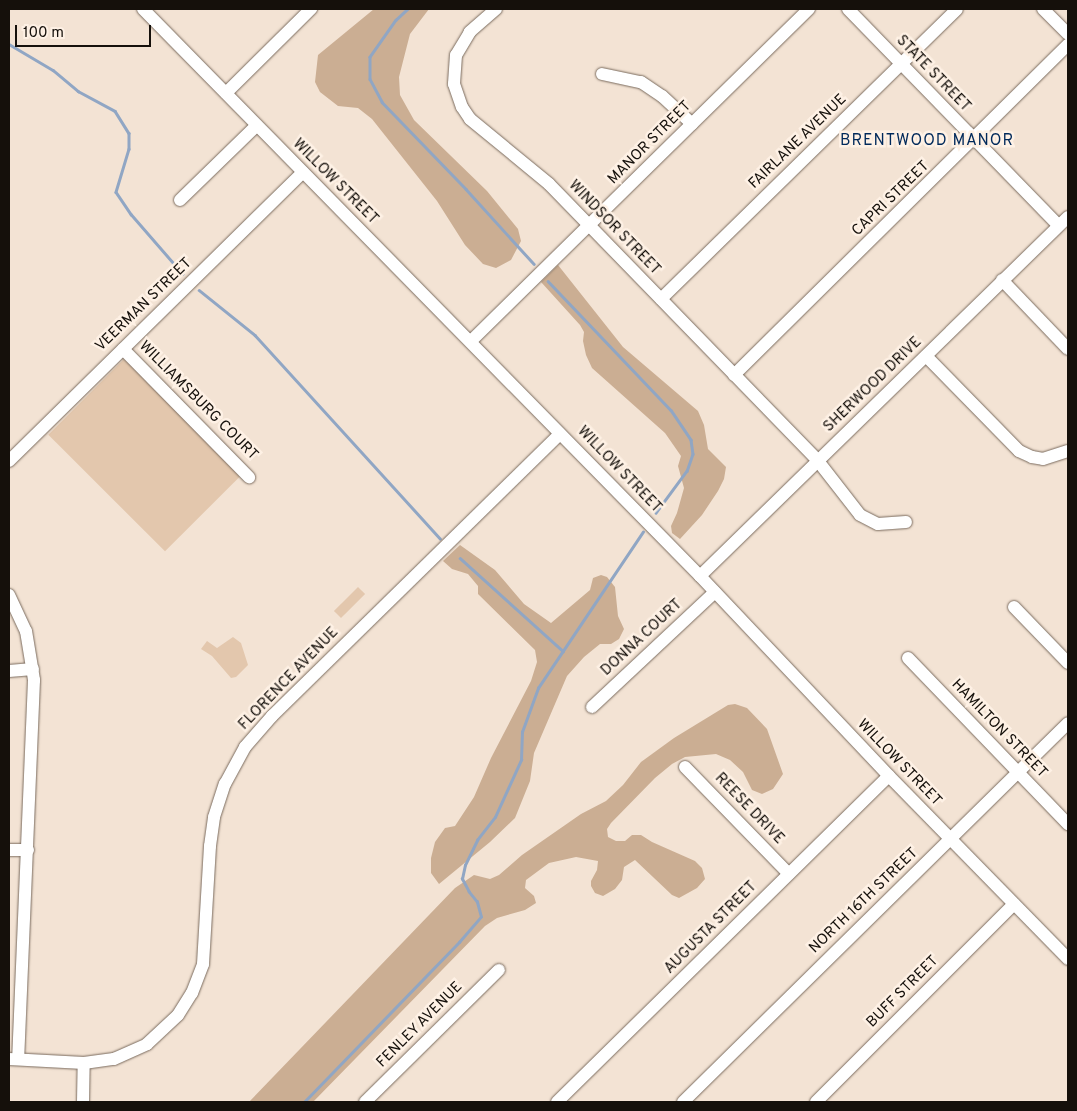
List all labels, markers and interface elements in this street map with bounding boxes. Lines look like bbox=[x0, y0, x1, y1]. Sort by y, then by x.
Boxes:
scale bar bbox=[18, 15, 154, 47]
text: 100 m bbox=[23, 24, 64, 43]
street label: STATE STREET bbox=[892, 32, 974, 116]
street label: FAIRLANE AVENUE bbox=[745, 91, 851, 193]
street label: MANOR STREET bbox=[605, 98, 695, 188]
district label: BRENTWOOD MANOR bbox=[838, 131, 1016, 151]
street label: WILLOW STREET bbox=[288, 135, 382, 229]
street label: CAPRI STREET bbox=[849, 158, 933, 240]
street label: WINDSOR STREET bbox=[564, 177, 664, 279]
street label: VEERMAN STREET bbox=[92, 254, 196, 356]
street label: SHERWOOD DRIVE bbox=[820, 334, 926, 436]
street label: WILLIAMSBURG COURT bbox=[135, 338, 261, 464]
street label: WILLOW STREET bbox=[573, 423, 665, 517]
street label: DONNA COURT bbox=[598, 596, 686, 680]
street label: FLORENCE AVENUE bbox=[235, 624, 343, 734]
street label: HAMILTON STREET bbox=[947, 676, 1051, 782]
street label: WILLOW STREET bbox=[853, 716, 945, 810]
street label: REESE DRIVE bbox=[711, 770, 787, 848]
street label: NORTH 16TH STREET bbox=[806, 844, 922, 958]
street label: AUGUSTA STREET bbox=[661, 878, 761, 978]
street label: BUFF STREET bbox=[863, 952, 943, 1032]
street label: FENLEY AVENUE bbox=[373, 978, 467, 1072]

